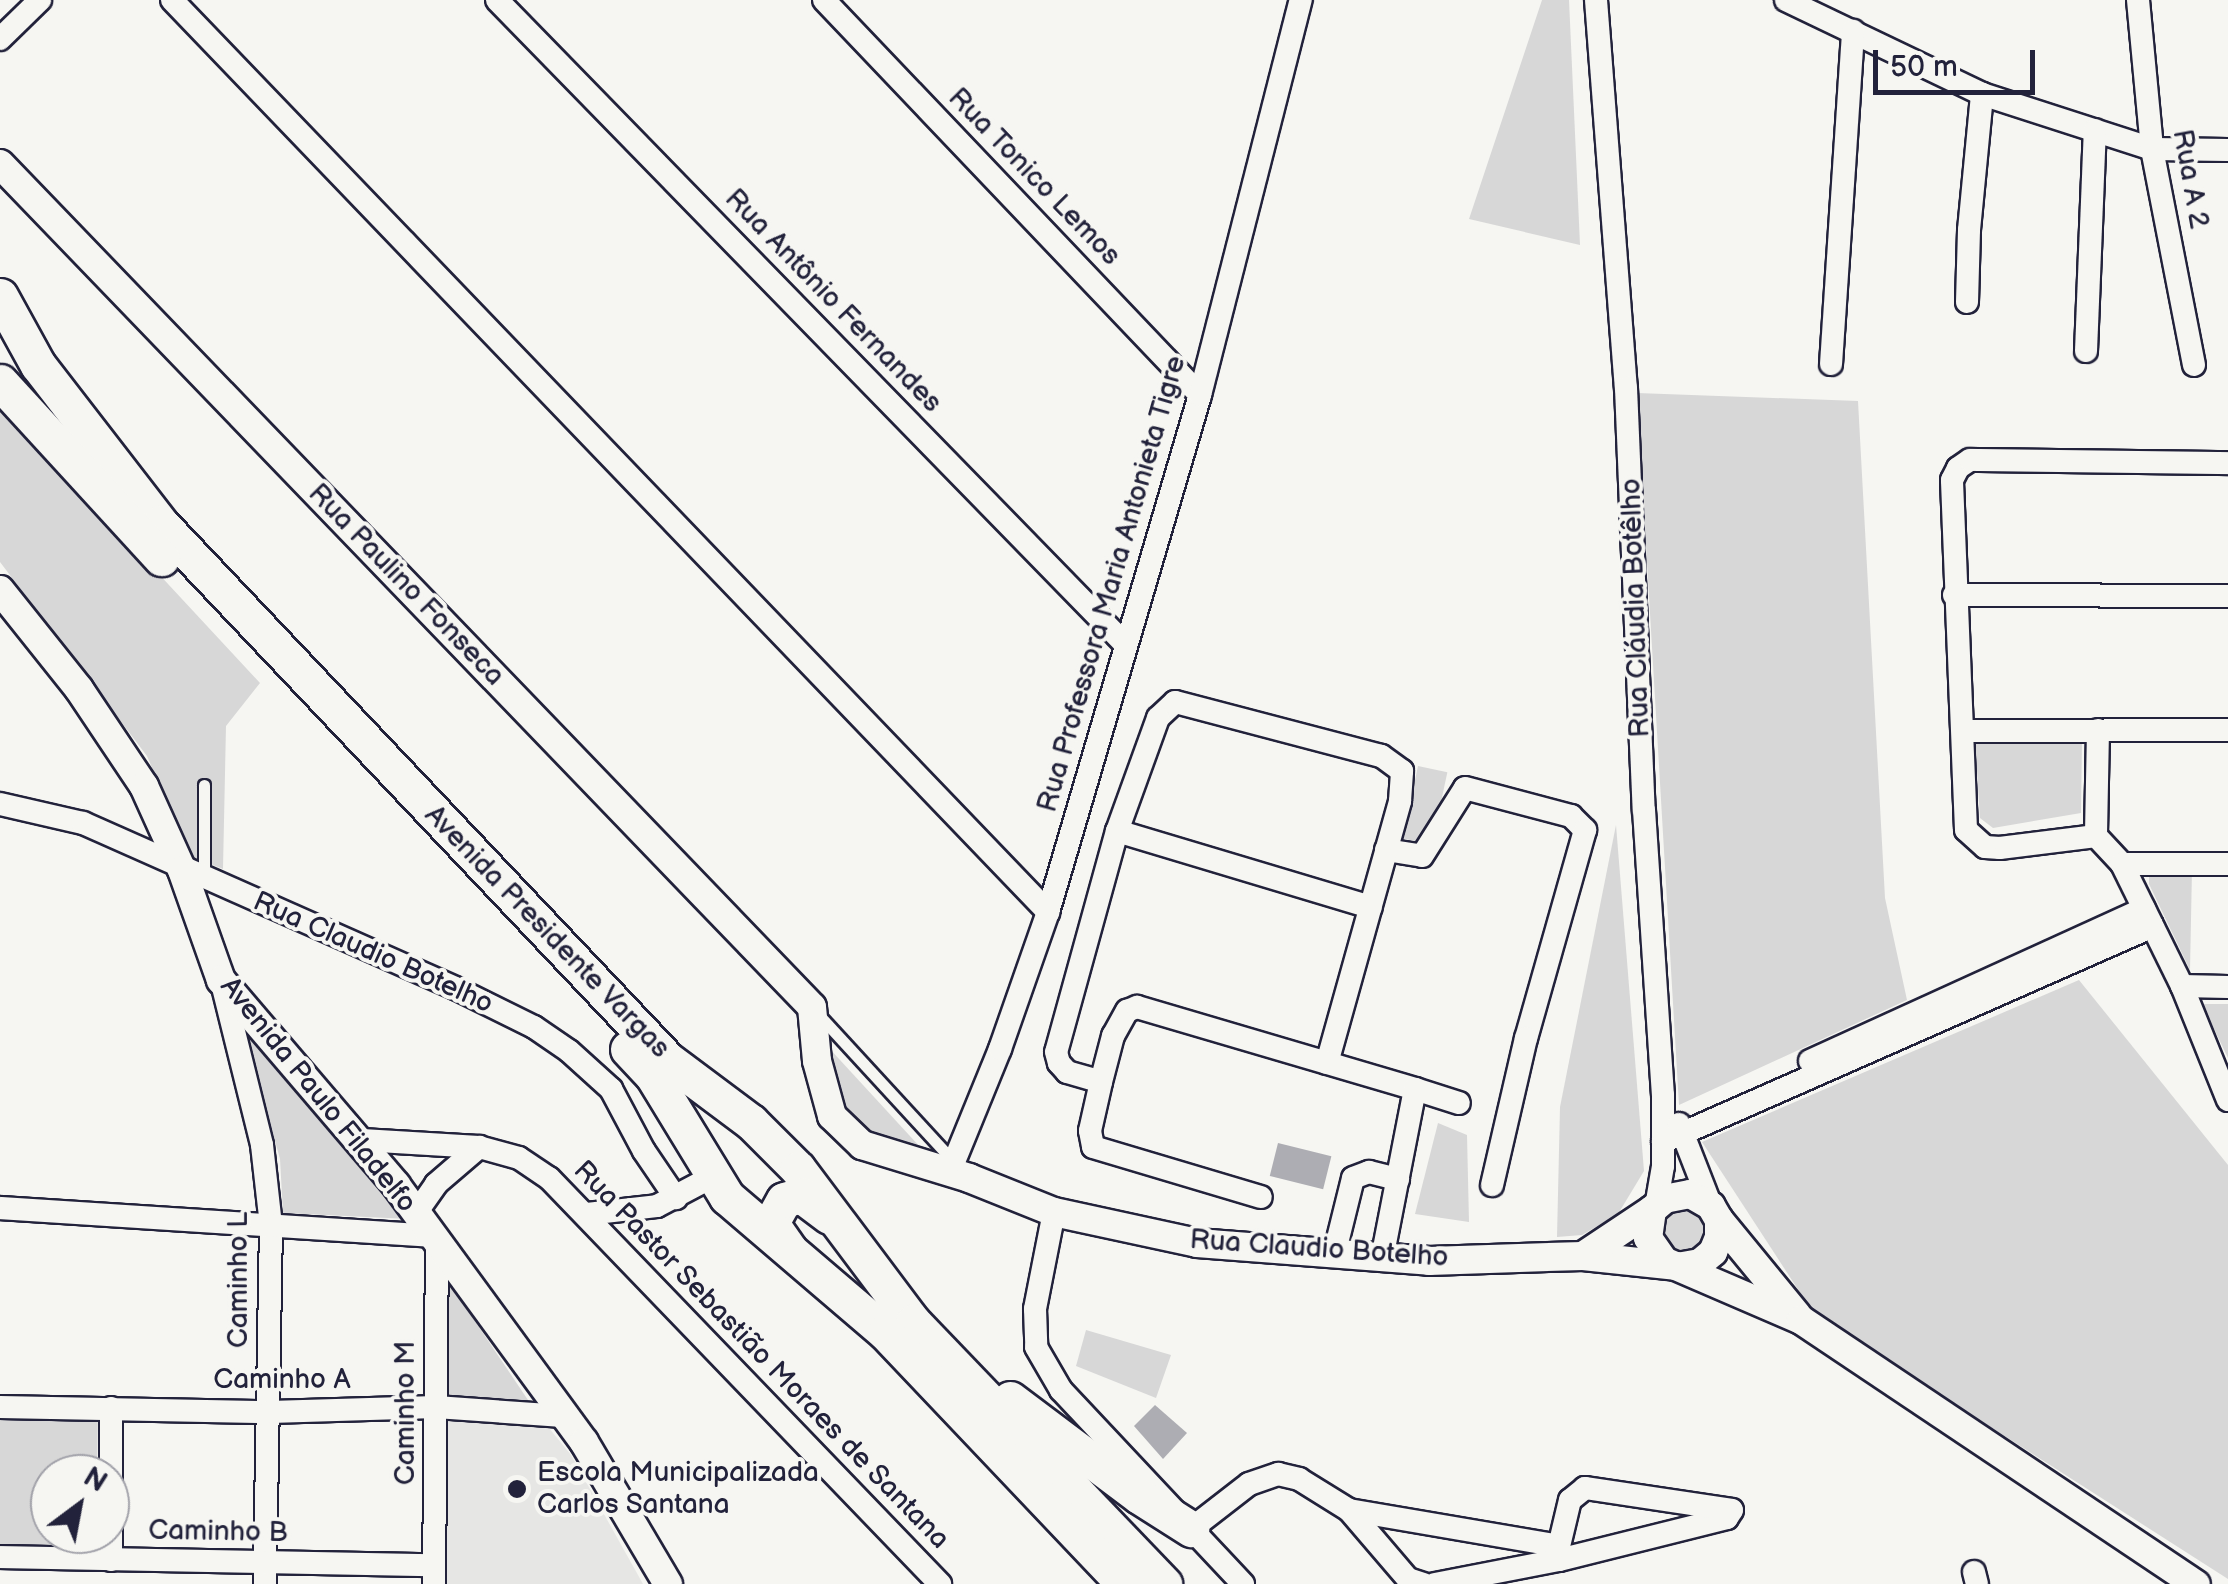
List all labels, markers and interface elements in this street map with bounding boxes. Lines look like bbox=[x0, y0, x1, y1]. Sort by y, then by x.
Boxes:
scale bar bbox=[1878, 30, 2040, 92]
text: 50 m bbox=[1890, 49, 1958, 85]
street label: Rua Tonico Lemos bbox=[941, 81, 1127, 273]
street label: Rua A 2 bbox=[2165, 127, 2215, 231]
street label: Rua Antônio Fernandes bbox=[718, 182, 948, 420]
street label: Rua Professora Maria Antonieta Tigre bbox=[1031, 352, 1193, 816]
street label: Rua Paulino Fonseca bbox=[301, 477, 511, 693]
street label: Rua Cláudia Botêlho bbox=[1615, 478, 1657, 738]
street label: Avenida Presidente Vargas bbox=[417, 798, 677, 1066]
street label: Rua Claudio Botelho bbox=[248, 885, 498, 1021]
street label: Avenida Paulo Filadelfo bbox=[213, 971, 423, 1219]
street label: Rua Pastor Sebastião Moraes de Santana bbox=[566, 1154, 956, 1556]
street label: Caminho L bbox=[222, 1212, 256, 1348]
street label: Rua Claudio Botelho bbox=[1189, 1223, 1449, 1275]
street label: Caminho M bbox=[389, 1341, 423, 1485]
street label: Caminho A bbox=[213, 1363, 351, 1397]
north arrow bbox=[30, 1454, 130, 1554]
place label: Escola Municipalizada Carlos Santana bbox=[537, 1456, 819, 1522]
text: N bbox=[77, 1460, 113, 1499]
marker: Escola Municipalizada Carlos Santana bbox=[506, 1478, 528, 1500]
street label: Caminho B bbox=[148, 1514, 288, 1550]

